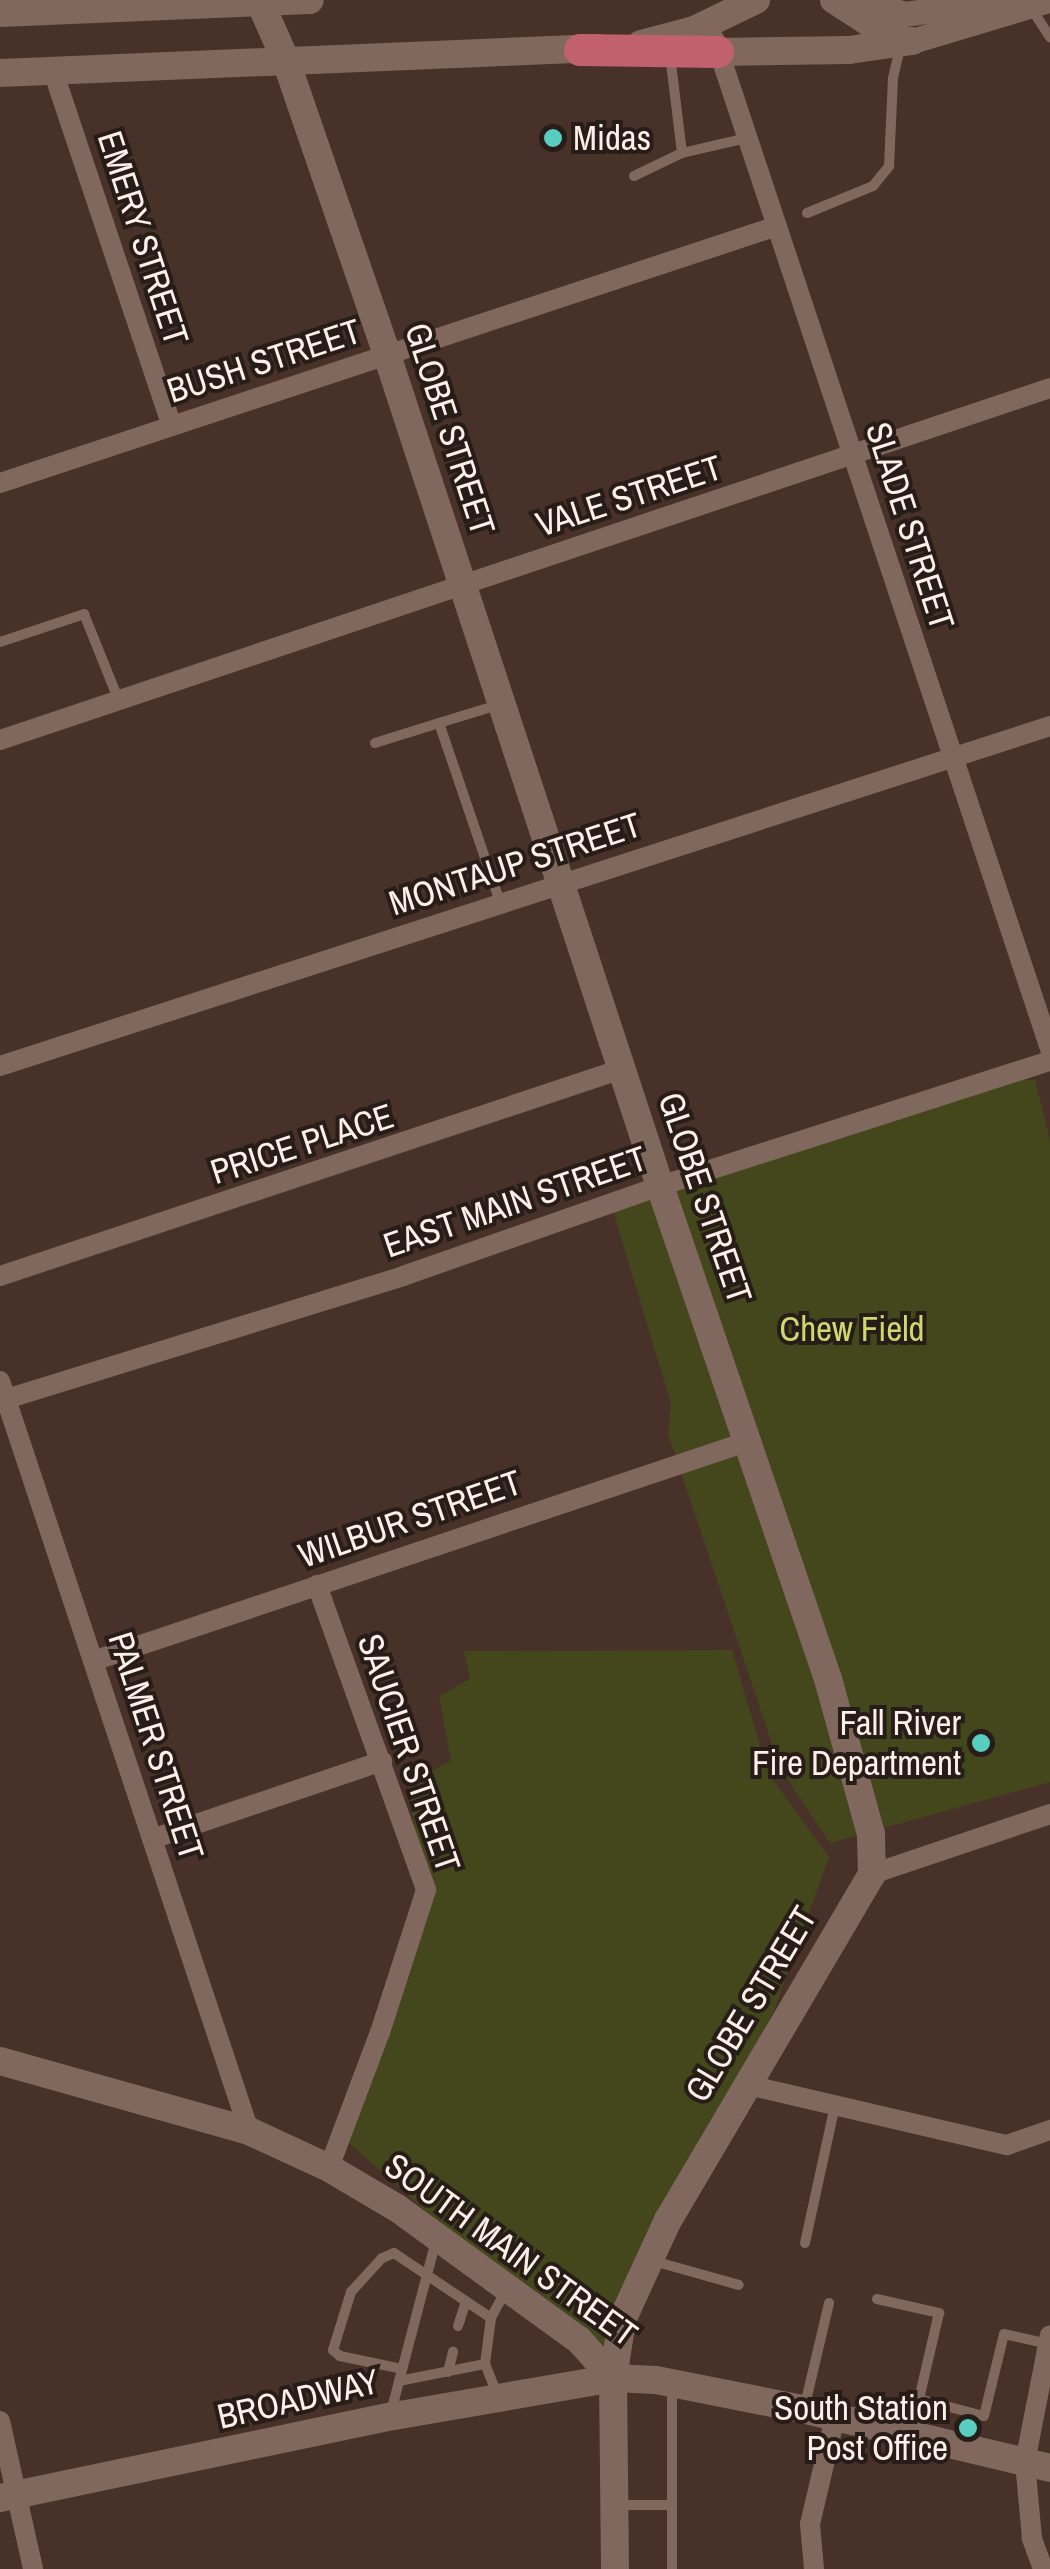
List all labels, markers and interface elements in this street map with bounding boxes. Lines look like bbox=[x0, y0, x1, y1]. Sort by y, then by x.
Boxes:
place label: Midas bbox=[573, 117, 651, 159]
street label: EMERY STREET bbox=[89, 126, 197, 350]
marker: Midas bbox=[542, 127, 564, 149]
street label: BUSH STREET bbox=[162, 310, 366, 412]
street label: GLOBE STREET bbox=[396, 318, 504, 540]
street label: SLADE STREET bbox=[857, 417, 963, 635]
street label: VALE STREET bbox=[531, 446, 727, 546]
street label: MONTAUP STREET bbox=[384, 803, 646, 925]
street label: GLOBE STREET bbox=[649, 1087, 761, 1309]
street label: PRICE PLACE bbox=[205, 1095, 399, 1193]
street label: EAST MAIN STREET bbox=[378, 1137, 652, 1267]
park label: Chew Field bbox=[779, 1308, 925, 1350]
street label: WILBUR STREET bbox=[293, 1461, 527, 1577]
street label: PALMER STREET bbox=[99, 1627, 213, 1865]
street label: SAUCIER STREET bbox=[349, 1629, 469, 1877]
place label: Fall River Fire Department bbox=[752, 1702, 961, 1784]
marker: Fall River Fire Department bbox=[970, 1732, 992, 1754]
street label: GLOBE STREET bbox=[676, 1899, 826, 2109]
street label: SOUTH MAIN STREET bbox=[377, 2144, 645, 2356]
street label: BROADWAY bbox=[213, 2360, 383, 2438]
place label: South Station Post Office bbox=[774, 2387, 948, 2469]
marker: South Station Post Office bbox=[957, 2417, 979, 2439]

